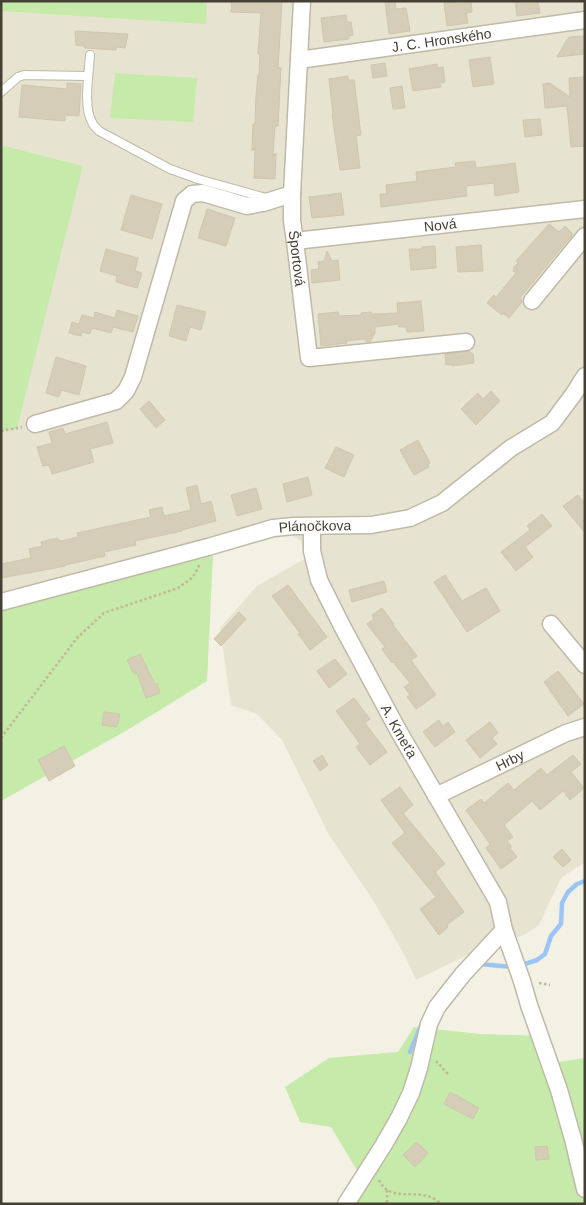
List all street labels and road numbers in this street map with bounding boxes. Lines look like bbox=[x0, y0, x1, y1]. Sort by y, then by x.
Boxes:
street label: J. C. Hronského bbox=[391, 25, 493, 55]
street label: Nová bbox=[423, 215, 457, 235]
street label: Športová bbox=[286, 229, 308, 287]
street label: Plánočkova bbox=[278, 517, 352, 535]
street label: A. Kmeťa bbox=[378, 702, 421, 761]
street label: Hrby bbox=[493, 747, 527, 774]

